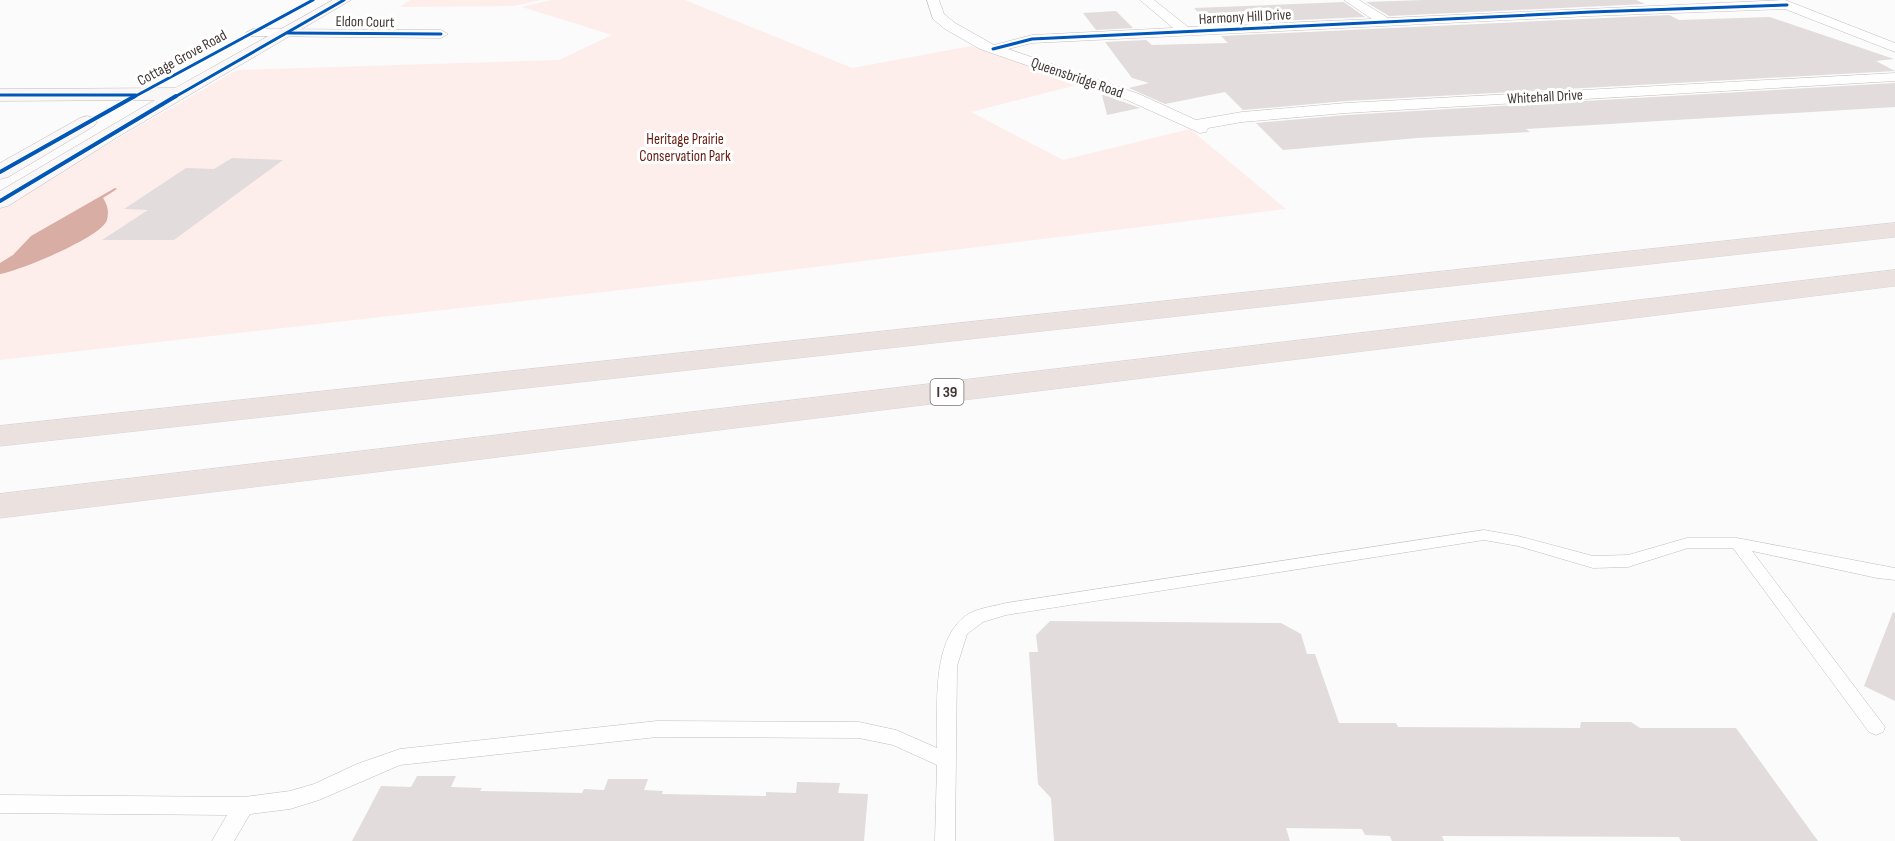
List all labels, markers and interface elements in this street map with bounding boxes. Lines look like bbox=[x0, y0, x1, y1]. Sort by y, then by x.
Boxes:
street label: Harmony Hill Drive bbox=[1198, 5, 1292, 29]
street label: Eldon Court bbox=[335, 12, 395, 32]
street label: Cottage Grove Road bbox=[134, 26, 230, 90]
street label: Queensbridge Road bbox=[1028, 53, 1126, 103]
street label: Whitehall Drive bbox=[1507, 86, 1583, 108]
park label: Heritage Prairie Conservation Park bbox=[639, 130, 731, 166]
road number: I 39 bbox=[930, 379, 964, 405]

